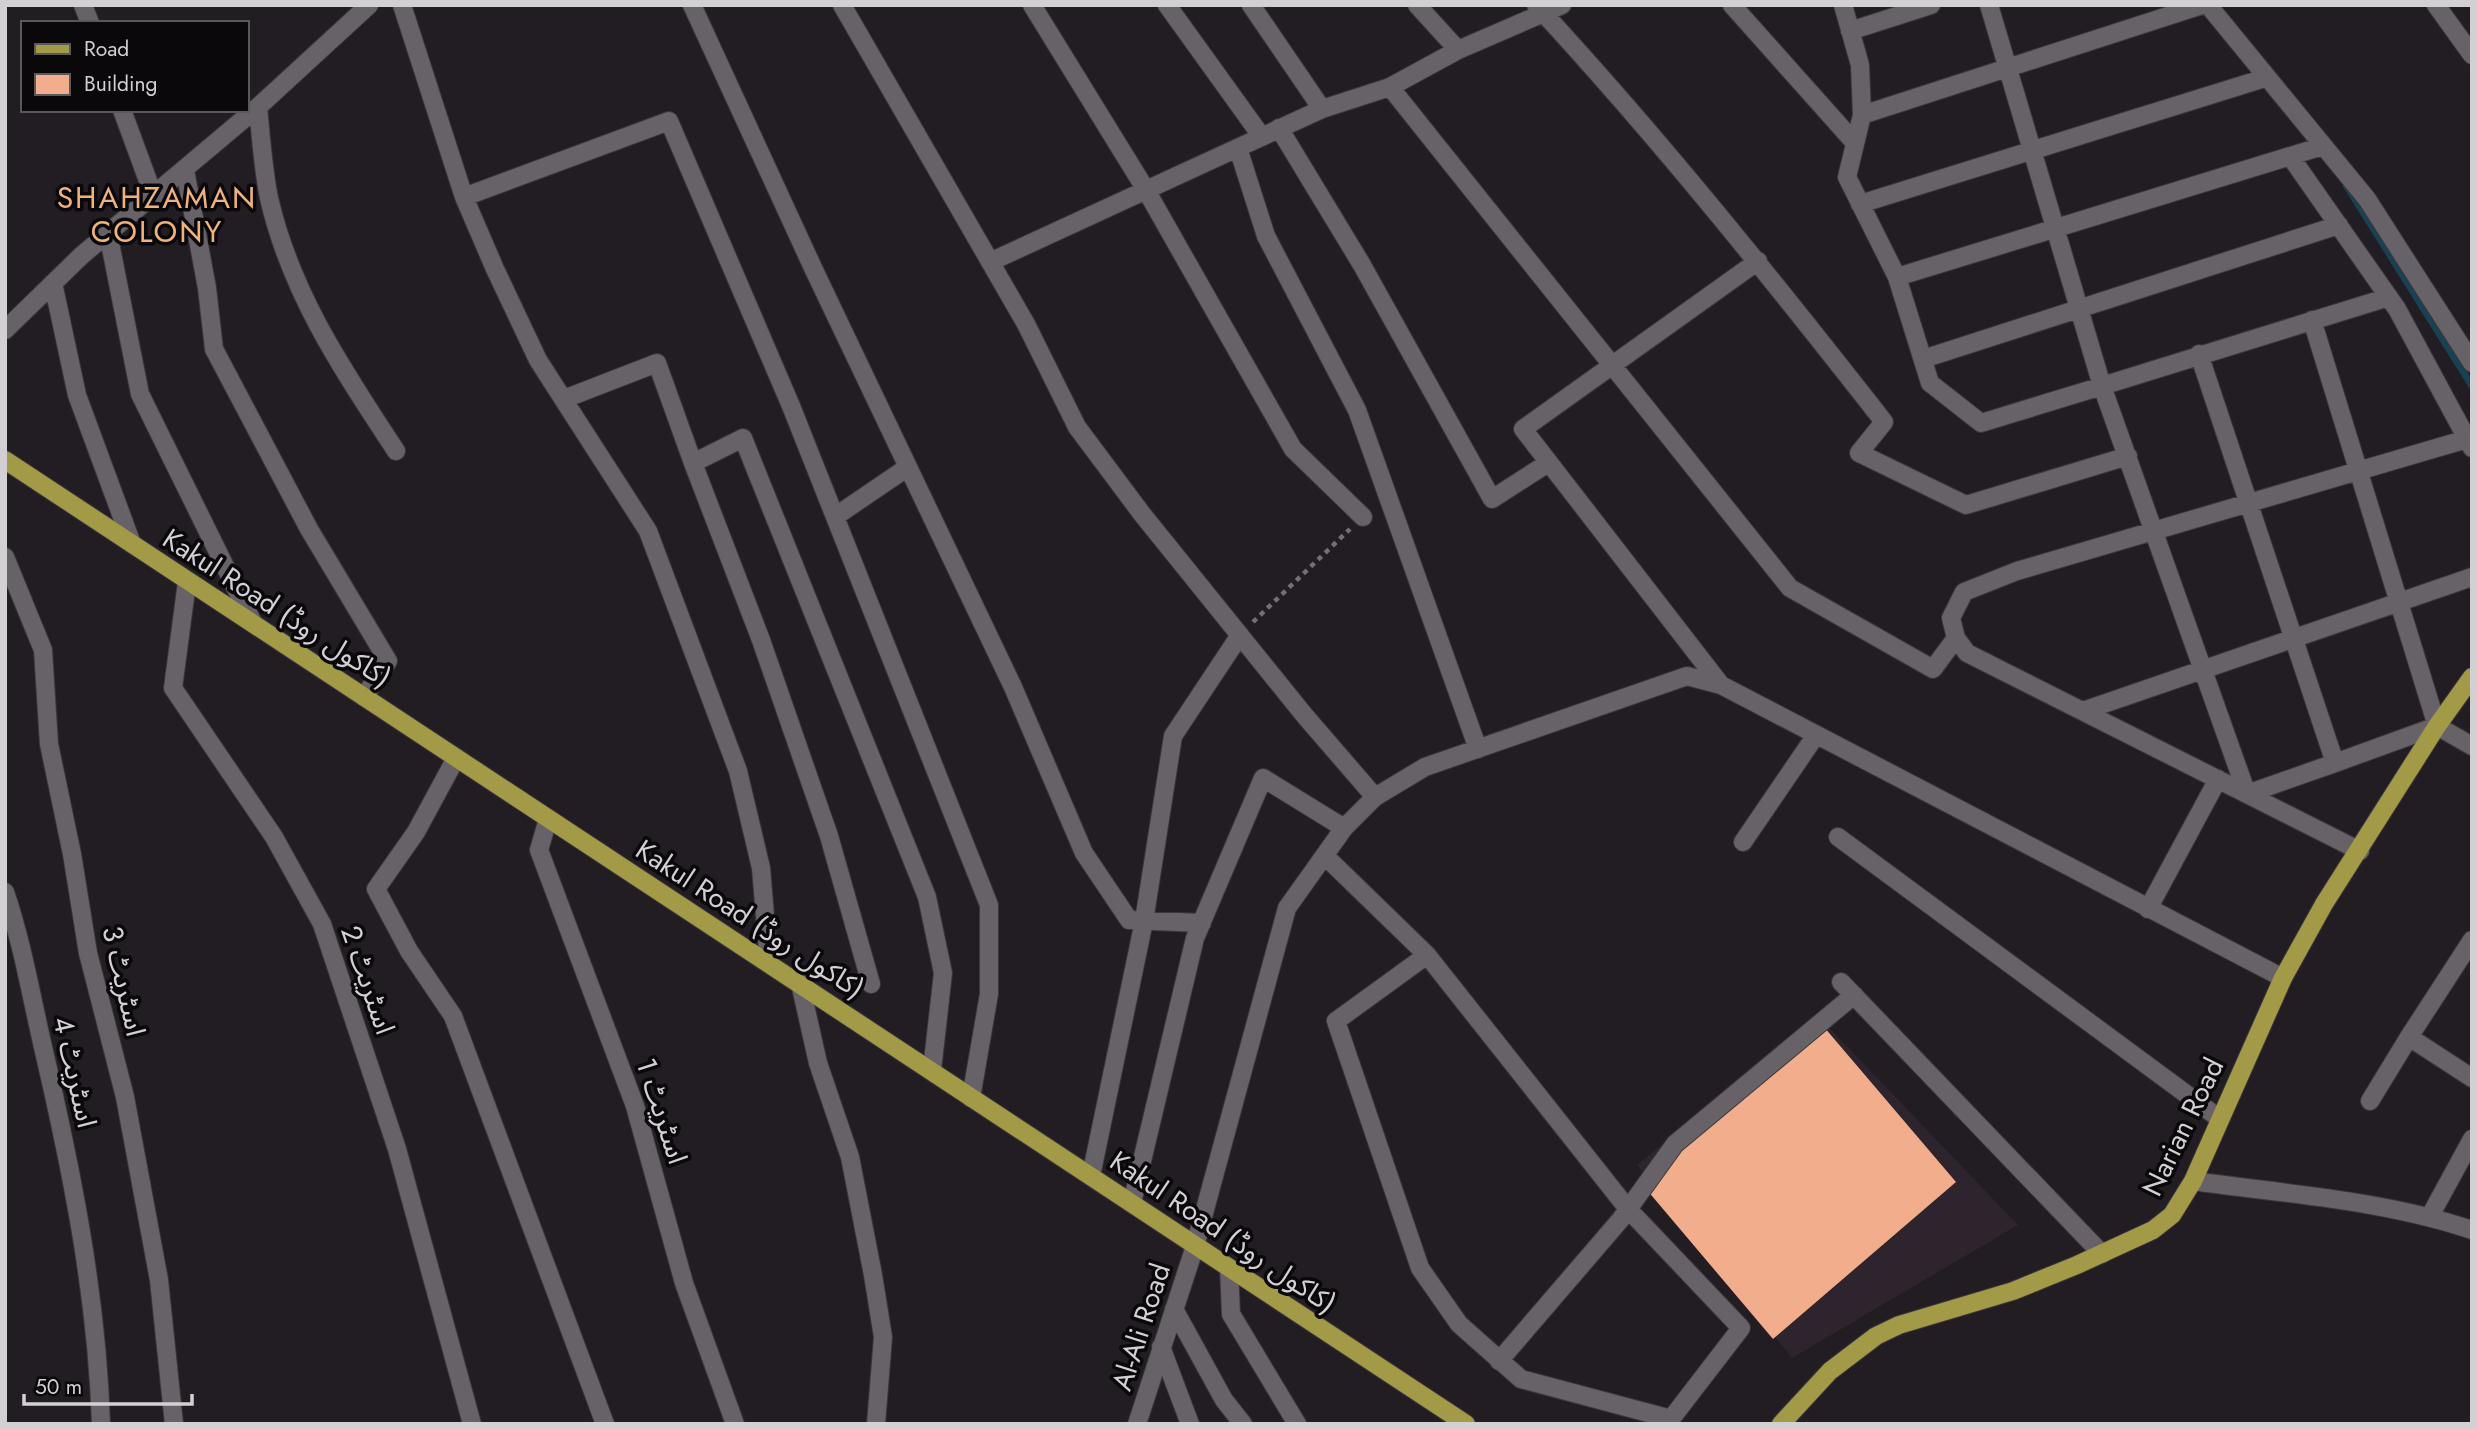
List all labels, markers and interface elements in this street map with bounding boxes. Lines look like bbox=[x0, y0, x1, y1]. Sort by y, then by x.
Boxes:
legend bbox=[21, 21, 248, 112]
text: Road bbox=[84, 34, 129, 64]
text: Building bbox=[84, 69, 157, 99]
district label: SHAHZAMAN COLONY bbox=[57, 176, 257, 253]
street label: Kakul Road (کاکول روڈ) bbox=[155, 519, 399, 697]
street label: Kakul Road (کاکول روڈ) bbox=[628, 830, 872, 1008]
street label: اسٹریٹ 2 bbox=[330, 920, 406, 1040]
street label: اسٹریٹ 3 bbox=[91, 922, 157, 1040]
street label: اسٹریٹ 4 bbox=[42, 1012, 108, 1132]
street label: Narian Road bbox=[2132, 1051, 2234, 1203]
street label: اسٹریٹ 1 bbox=[626, 1053, 698, 1169]
street label: Kakul Road (کاکول روڈ) bbox=[1101, 1141, 1345, 1323]
street label: Al-Ali Road bbox=[1101, 1258, 1181, 1396]
scale bar bbox=[24, 1362, 192, 1406]
text: 50 m bbox=[35, 1372, 82, 1402]

